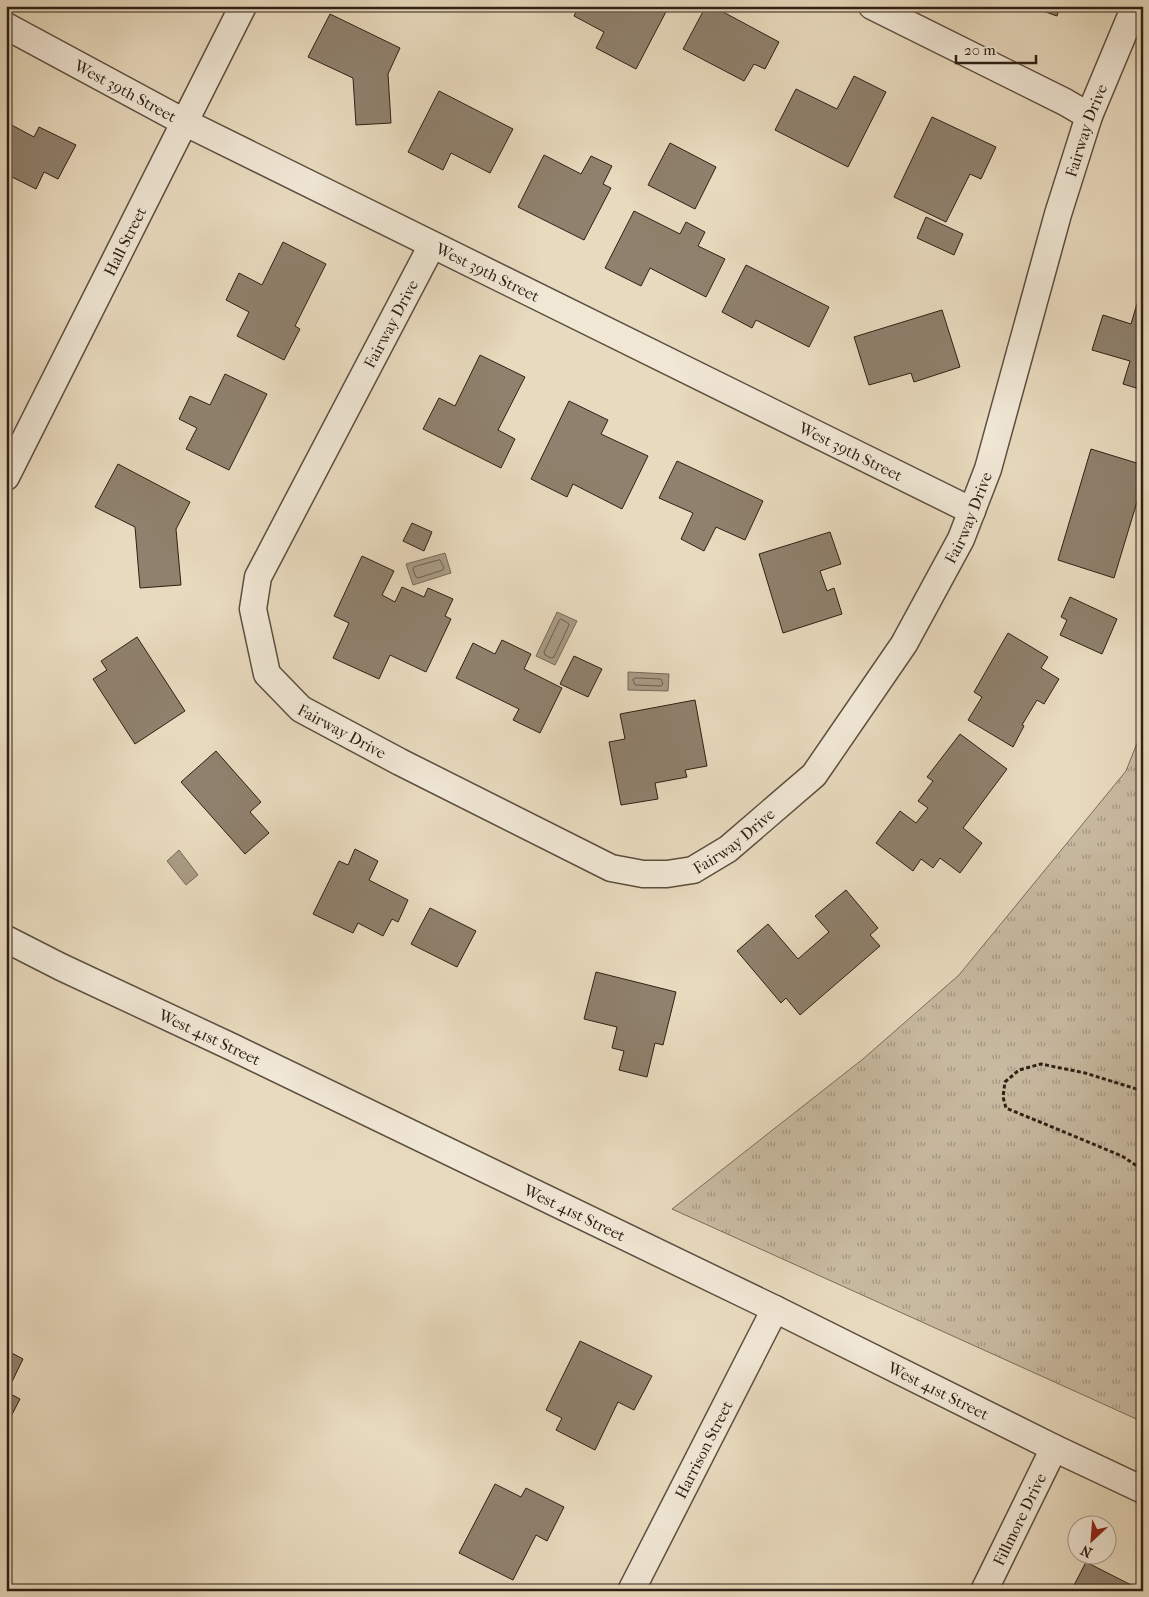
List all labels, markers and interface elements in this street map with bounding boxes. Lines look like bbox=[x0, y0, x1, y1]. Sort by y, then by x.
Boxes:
scale bar bbox=[956, 32, 1036, 64]
text: 20 m bbox=[964, 41, 996, 59]
street label: West 39th Street bbox=[71, 55, 180, 126]
street label: Fairway Drive bbox=[1061, 81, 1111, 179]
street label: Hall Street bbox=[99, 203, 150, 279]
street label: West 39th Street bbox=[432, 238, 543, 306]
street label: Fairway Drive bbox=[360, 276, 422, 371]
street label: West 39th Street bbox=[795, 417, 906, 485]
street label: Fairway Drive bbox=[940, 469, 996, 567]
street label: Fairway Drive bbox=[295, 700, 390, 762]
street label: Fairway Drive bbox=[689, 804, 778, 877]
street label: West 41st Street bbox=[155, 1004, 264, 1069]
street label: West 41st Street bbox=[520, 1179, 629, 1245]
street label: West 41st Street bbox=[884, 1357, 992, 1424]
street label: Harrison Street bbox=[670, 1397, 736, 1502]
street label: Fillmore Drive bbox=[989, 1470, 1050, 1569]
north arrow bbox=[1066, 1514, 1116, 1564]
text: N bbox=[1078, 1541, 1095, 1561]

